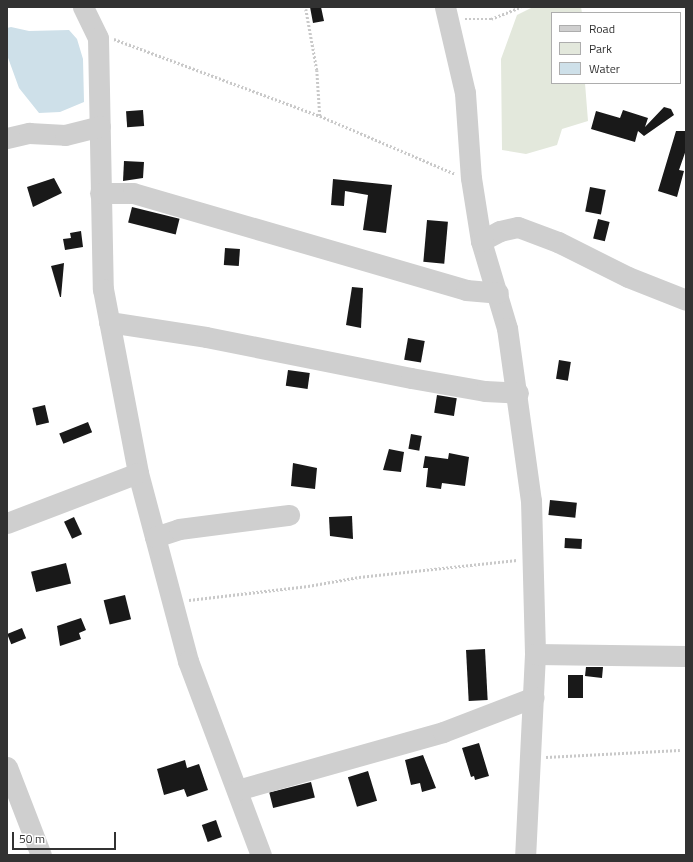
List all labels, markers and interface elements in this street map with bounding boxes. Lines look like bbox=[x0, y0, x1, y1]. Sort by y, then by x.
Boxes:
legend bbox=[551, 12, 681, 84]
text: Road bbox=[589, 19, 615, 38]
text: Park bbox=[589, 39, 612, 58]
text: Water bbox=[589, 59, 620, 78]
scale bar bbox=[14, 824, 118, 850]
text: 50 m bbox=[19, 829, 45, 848]

